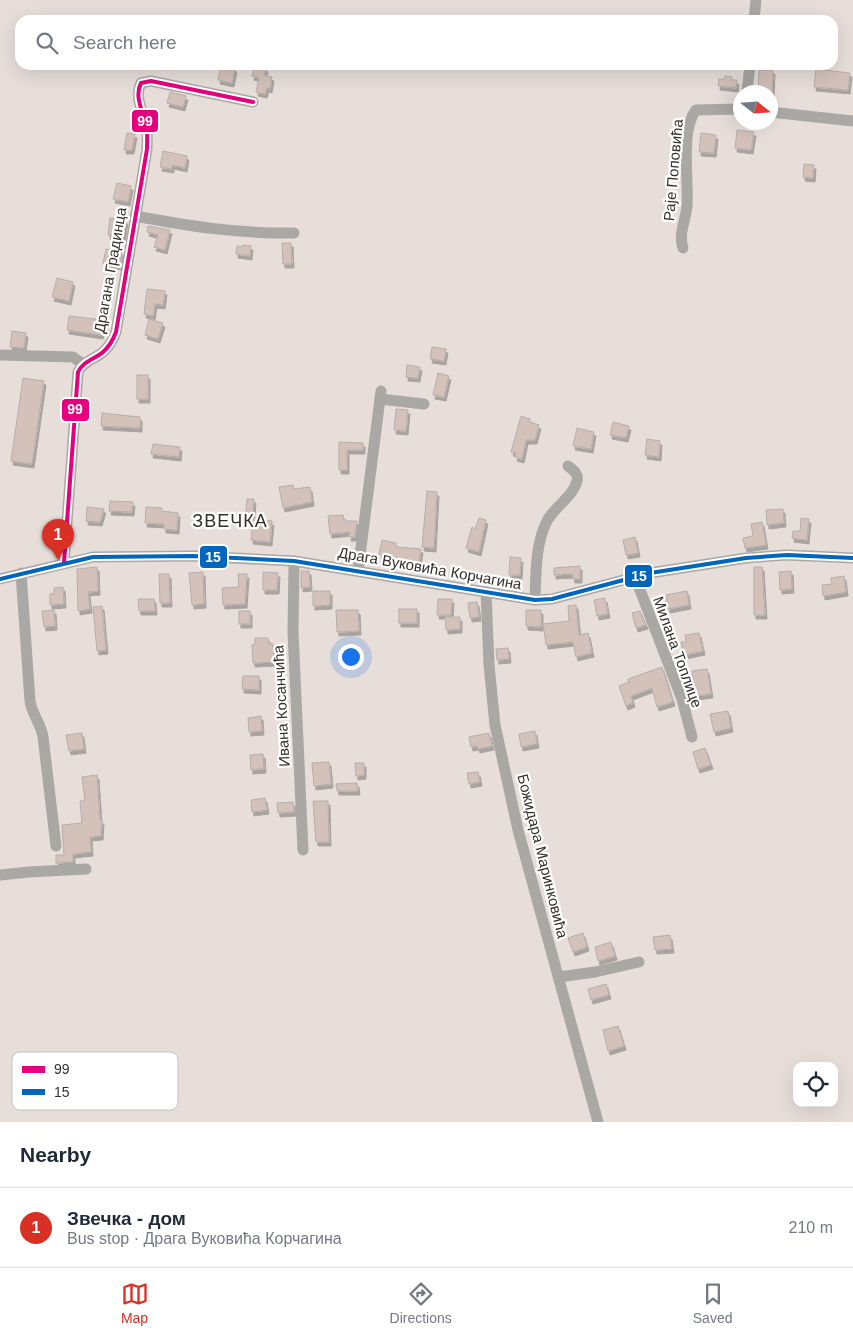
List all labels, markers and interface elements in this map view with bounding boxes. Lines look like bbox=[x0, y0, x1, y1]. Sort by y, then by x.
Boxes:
search box bbox=[15, 15, 838, 70]
icon: search bbox=[33, 29, 61, 57]
text: Search here bbox=[73, 32, 177, 53]
north arrow bbox=[733, 85, 778, 130]
line badge: 99 bbox=[131, 109, 159, 133]
text: 99 bbox=[137, 113, 153, 129]
street label: Раје Поповића bbox=[660, 118, 686, 222]
street label: Драгана Градинца bbox=[91, 205, 130, 334]
line badge: 99 bbox=[61, 398, 90, 422]
text: 99 bbox=[67, 401, 83, 417]
district label: ЗВЕЧКА bbox=[192, 511, 268, 531]
pin: 1 bbox=[42, 519, 74, 560]
street label: Драга Вуковића Корчагина bbox=[337, 543, 524, 593]
line badge: 15 bbox=[199, 545, 228, 569]
text: 15 bbox=[205, 549, 221, 565]
line badge: 15 bbox=[624, 564, 653, 588]
text: 15 bbox=[631, 568, 647, 584]
street label: Милана Топлице bbox=[650, 594, 706, 710]
street label: Ивана Косанчића bbox=[269, 644, 293, 767]
your location bbox=[338, 644, 364, 670]
street label: Божидара Маринковића bbox=[514, 772, 572, 940]
legend bbox=[12, 1052, 178, 1110]
text: 99 bbox=[54, 1061, 70, 1077]
map controls bbox=[793, 1062, 838, 1107]
button: locate bbox=[793, 1062, 838, 1107]
text: 15 bbox=[54, 1084, 70, 1100]
text: Nearby bbox=[20, 1143, 91, 1166]
text: Звечка - дом bbox=[67, 1208, 186, 1229]
text: 1 bbox=[32, 1219, 40, 1236]
text: 210 m bbox=[789, 1219, 833, 1236]
text: Bus stop · Драга Вуковића Корчагина bbox=[67, 1230, 342, 1247]
tab: Map bbox=[121, 1280, 149, 1326]
tab: Directions bbox=[390, 1280, 452, 1326]
tab: Saved bbox=[693, 1280, 732, 1326]

